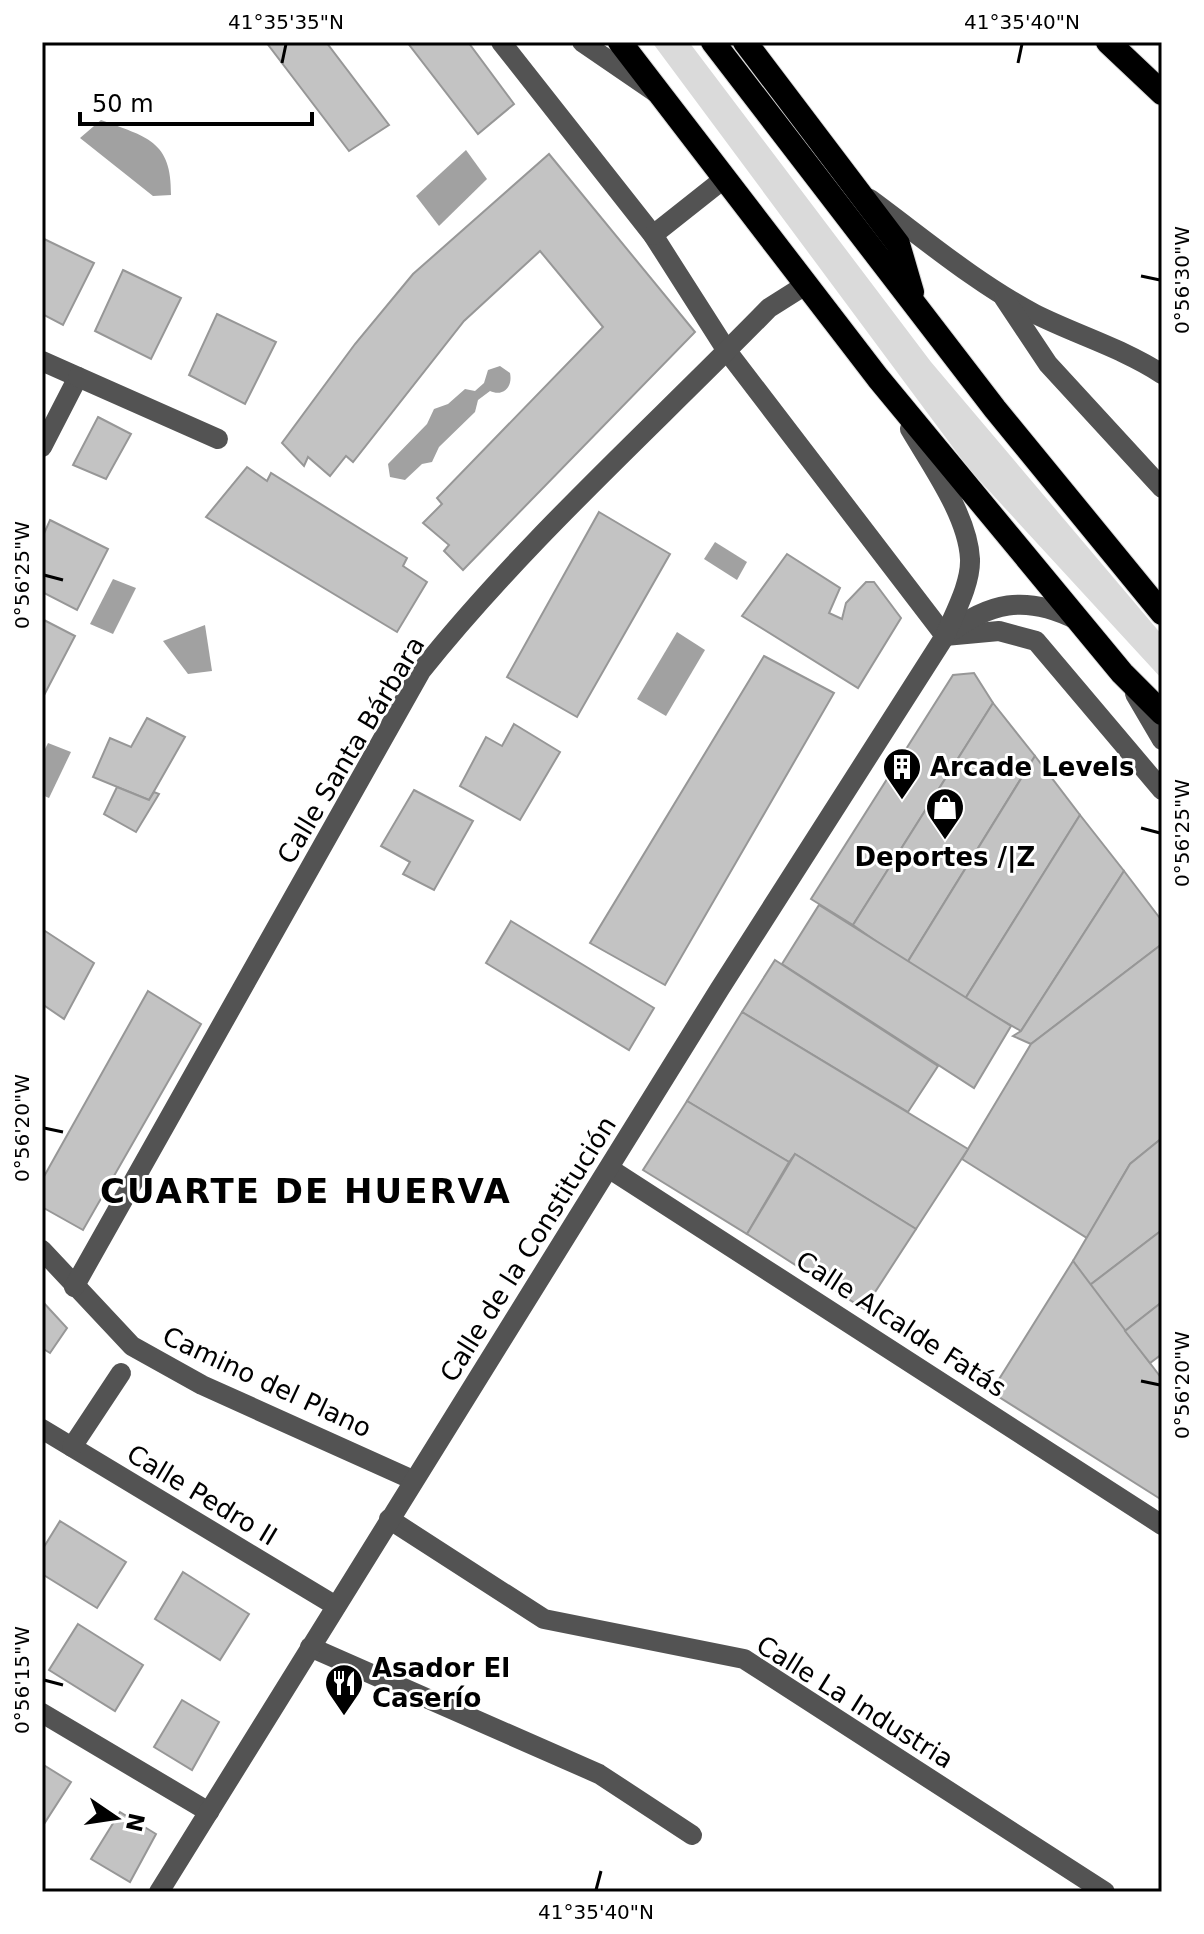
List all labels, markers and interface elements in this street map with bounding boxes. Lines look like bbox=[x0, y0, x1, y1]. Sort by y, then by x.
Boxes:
text: 41°35'35"N bbox=[228, 10, 344, 34]
text: 41°35'40"N bbox=[964, 10, 1080, 34]
scale bar bbox=[80, 76, 312, 126]
text: 50 m bbox=[92, 90, 154, 118]
text: 0°56'30"W bbox=[1170, 226, 1194, 334]
text: 0°56'25"W bbox=[10, 521, 34, 629]
street label: Calle Santa Bárbara bbox=[271, 631, 431, 869]
building icon: Arcade Levels bbox=[881, 746, 923, 801]
place label: Arcade Levels bbox=[930, 752, 1134, 782]
text: 0°56'25"W bbox=[1170, 779, 1194, 887]
shop icon: Deportes /|Z bbox=[924, 786, 966, 841]
place label: Deportes /|Z bbox=[855, 842, 1035, 873]
text: 0°56'20"W bbox=[10, 1074, 34, 1182]
street label: Calle de la Constitución bbox=[434, 1111, 622, 1387]
district label: CUARTE DE HUERVA bbox=[100, 1171, 512, 1211]
street label: Calle Alcalde Fatás bbox=[790, 1245, 1012, 1403]
street label: Camino del Plano bbox=[158, 1321, 376, 1443]
text: 0°56'20"W bbox=[1170, 1331, 1194, 1439]
street label: Calle Pedro II bbox=[122, 1438, 282, 1552]
text: 0°56'15"W bbox=[10, 1626, 34, 1734]
street label: Calle La Industria bbox=[751, 1629, 959, 1775]
place label: Asador El Caserío bbox=[372, 1653, 510, 1713]
restaurant icon: Asador El Caserío bbox=[323, 1662, 365, 1717]
north arrow bbox=[76, 1778, 156, 1858]
text: N bbox=[121, 1811, 149, 1834]
text: 41°35'40"N bbox=[538, 1900, 654, 1924]

